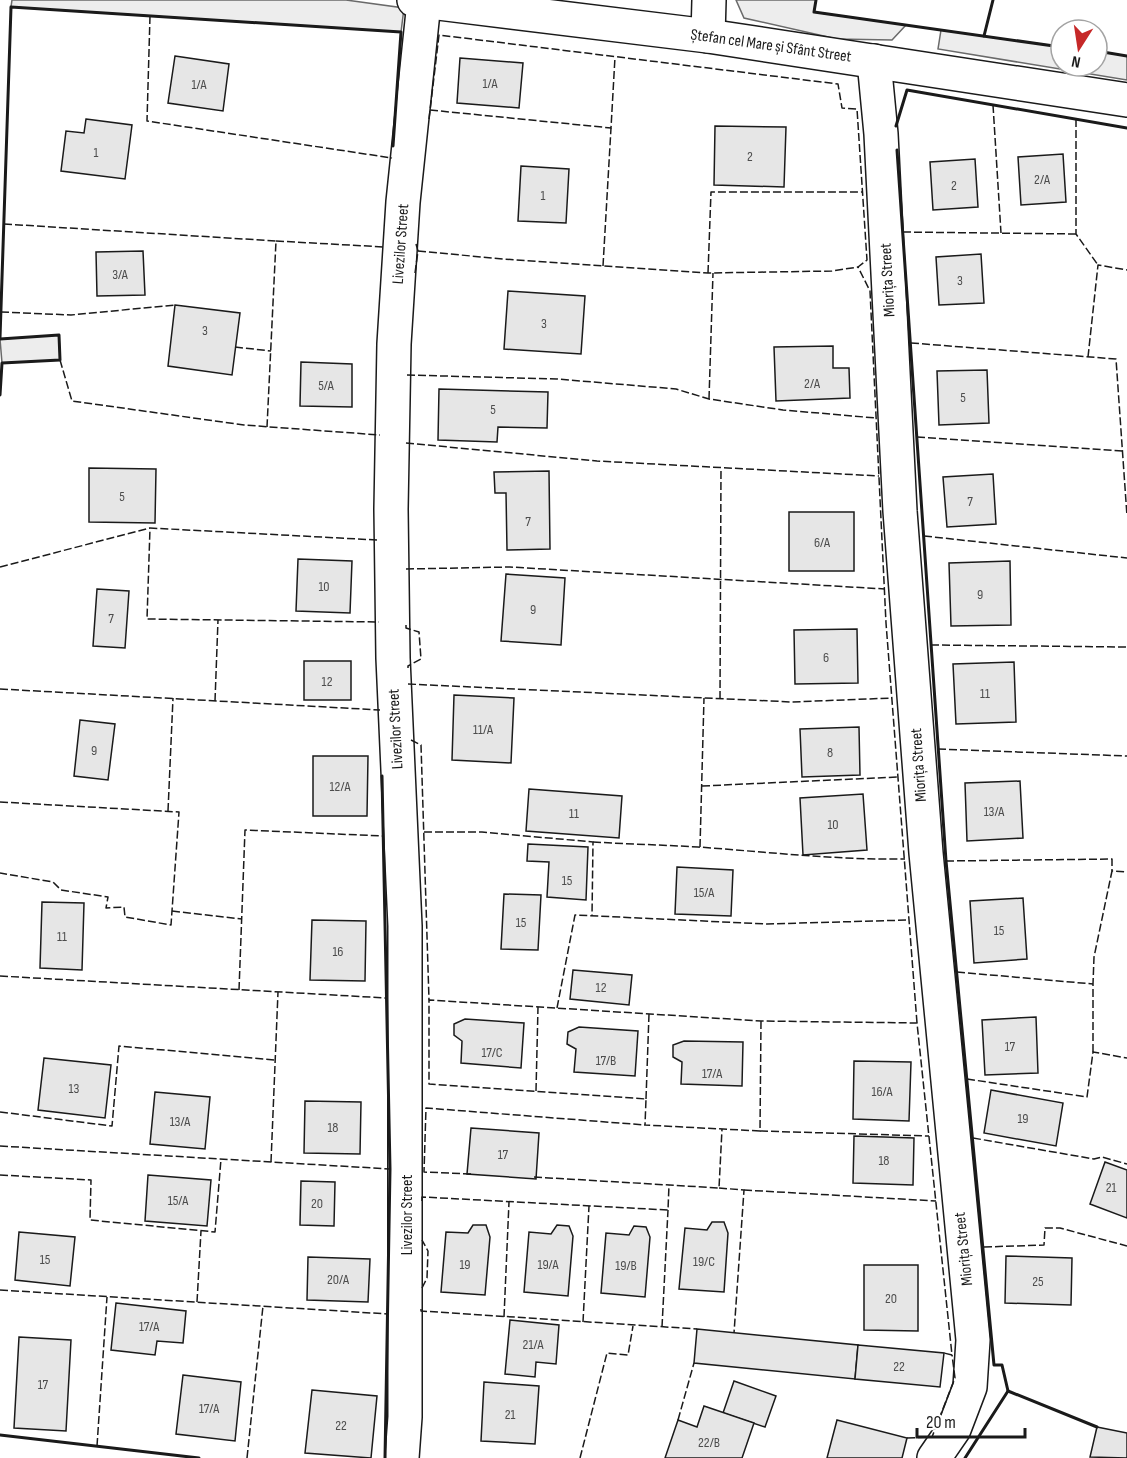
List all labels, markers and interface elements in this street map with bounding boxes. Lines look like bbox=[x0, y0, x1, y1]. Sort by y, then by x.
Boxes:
north arrow bbox=[1049, 18, 1109, 78]
street label: Ștefan cel Mare și Sfânt Street bbox=[689, 25, 853, 67]
text: N bbox=[1070, 51, 1082, 71]
house number: 1/A bbox=[482, 75, 499, 92]
house number: 1/A bbox=[191, 76, 208, 93]
house number: 1 bbox=[94, 144, 99, 161]
house number: 2 bbox=[747, 148, 753, 165]
house number: 2/A bbox=[1034, 171, 1051, 188]
house number: 2 bbox=[951, 177, 957, 194]
house number: 1 bbox=[541, 187, 546, 204]
street label: Livezilor Street bbox=[389, 203, 413, 285]
street label: Miorița Street bbox=[877, 242, 899, 317]
house number: 3/A bbox=[112, 266, 129, 283]
house number: 3 bbox=[957, 272, 963, 289]
house number: 3 bbox=[541, 315, 547, 332]
house number: 3 bbox=[202, 322, 208, 339]
house number: 2/A bbox=[804, 375, 821, 392]
house number: 5/A bbox=[318, 377, 335, 394]
house number: 5 bbox=[960, 389, 966, 406]
house number: 5 bbox=[490, 401, 496, 418]
house number: 5 bbox=[119, 488, 125, 505]
house number: 7 bbox=[967, 493, 973, 510]
house number: 7 bbox=[525, 513, 531, 530]
house number: 6/A bbox=[814, 534, 831, 551]
house number: 10 bbox=[318, 578, 330, 595]
house number: 9 bbox=[977, 586, 983, 603]
house number: 9 bbox=[530, 601, 536, 618]
house number: 7 bbox=[108, 610, 114, 627]
house number: 6 bbox=[823, 649, 829, 666]
house number: 12 bbox=[322, 673, 333, 690]
house number: 11 bbox=[980, 685, 990, 702]
street label: Livezilor Street bbox=[384, 688, 408, 770]
house number: 11/A bbox=[473, 721, 494, 738]
street label: Miorița Street bbox=[907, 727, 931, 803]
house number: 9 bbox=[91, 742, 97, 759]
house number: 8 bbox=[827, 744, 833, 761]
house number: 12/A bbox=[330, 778, 351, 795]
house number: 13/A bbox=[984, 803, 1005, 820]
house number: 11 bbox=[569, 805, 579, 822]
house number: 10 bbox=[827, 816, 839, 833]
house number: 15 bbox=[562, 872, 573, 889]
house number: 15/A bbox=[694, 884, 715, 901]
house number: 15 bbox=[516, 914, 527, 931]
house number: 15 bbox=[994, 922, 1005, 939]
house number: 11 bbox=[57, 928, 67, 945]
house number: 16 bbox=[332, 943, 344, 960]
house number: 12 bbox=[596, 979, 607, 996]
house number: 17 bbox=[1005, 1038, 1016, 1055]
house number: 17/C bbox=[481, 1044, 503, 1061]
house number: 17/B bbox=[596, 1052, 616, 1069]
house number: 17/A bbox=[702, 1065, 723, 1082]
house number: 13 bbox=[69, 1080, 80, 1097]
house number: 16/A bbox=[872, 1083, 893, 1100]
house number: 19 bbox=[1017, 1110, 1029, 1127]
house number: 13/A bbox=[170, 1113, 191, 1130]
house number: 18 bbox=[327, 1119, 339, 1136]
house number: 17 bbox=[498, 1146, 509, 1163]
house number: 18 bbox=[878, 1152, 890, 1169]
street label: Livezilor Street bbox=[398, 1175, 417, 1255]
house number: 21 bbox=[1106, 1179, 1116, 1196]
house number: 15/A bbox=[168, 1192, 189, 1209]
house number: 20 bbox=[311, 1195, 323, 1212]
street label: Miorița Street bbox=[951, 1211, 977, 1287]
house number: 15 bbox=[40, 1251, 51, 1268]
house number: 19/C bbox=[693, 1253, 715, 1270]
house number: 19 bbox=[459, 1256, 471, 1273]
house number: 19/A bbox=[538, 1256, 559, 1273]
house number: 19/B bbox=[615, 1257, 637, 1274]
house number: 20/A bbox=[327, 1271, 350, 1288]
house number: 25 bbox=[1032, 1273, 1044, 1290]
house number: 20 bbox=[885, 1290, 897, 1307]
house number: 17/A bbox=[139, 1318, 160, 1335]
house number: 21/A bbox=[523, 1336, 544, 1353]
house number: 22 bbox=[893, 1358, 905, 1375]
house number: 17 bbox=[38, 1376, 49, 1393]
house number: 17/A bbox=[199, 1400, 220, 1417]
scale bar bbox=[917, 1401, 1025, 1439]
house number: 21 bbox=[505, 1406, 515, 1423]
text: 20 m bbox=[926, 1412, 956, 1433]
house number: 22 bbox=[335, 1417, 347, 1434]
house number: 22/B bbox=[698, 1434, 720, 1451]

